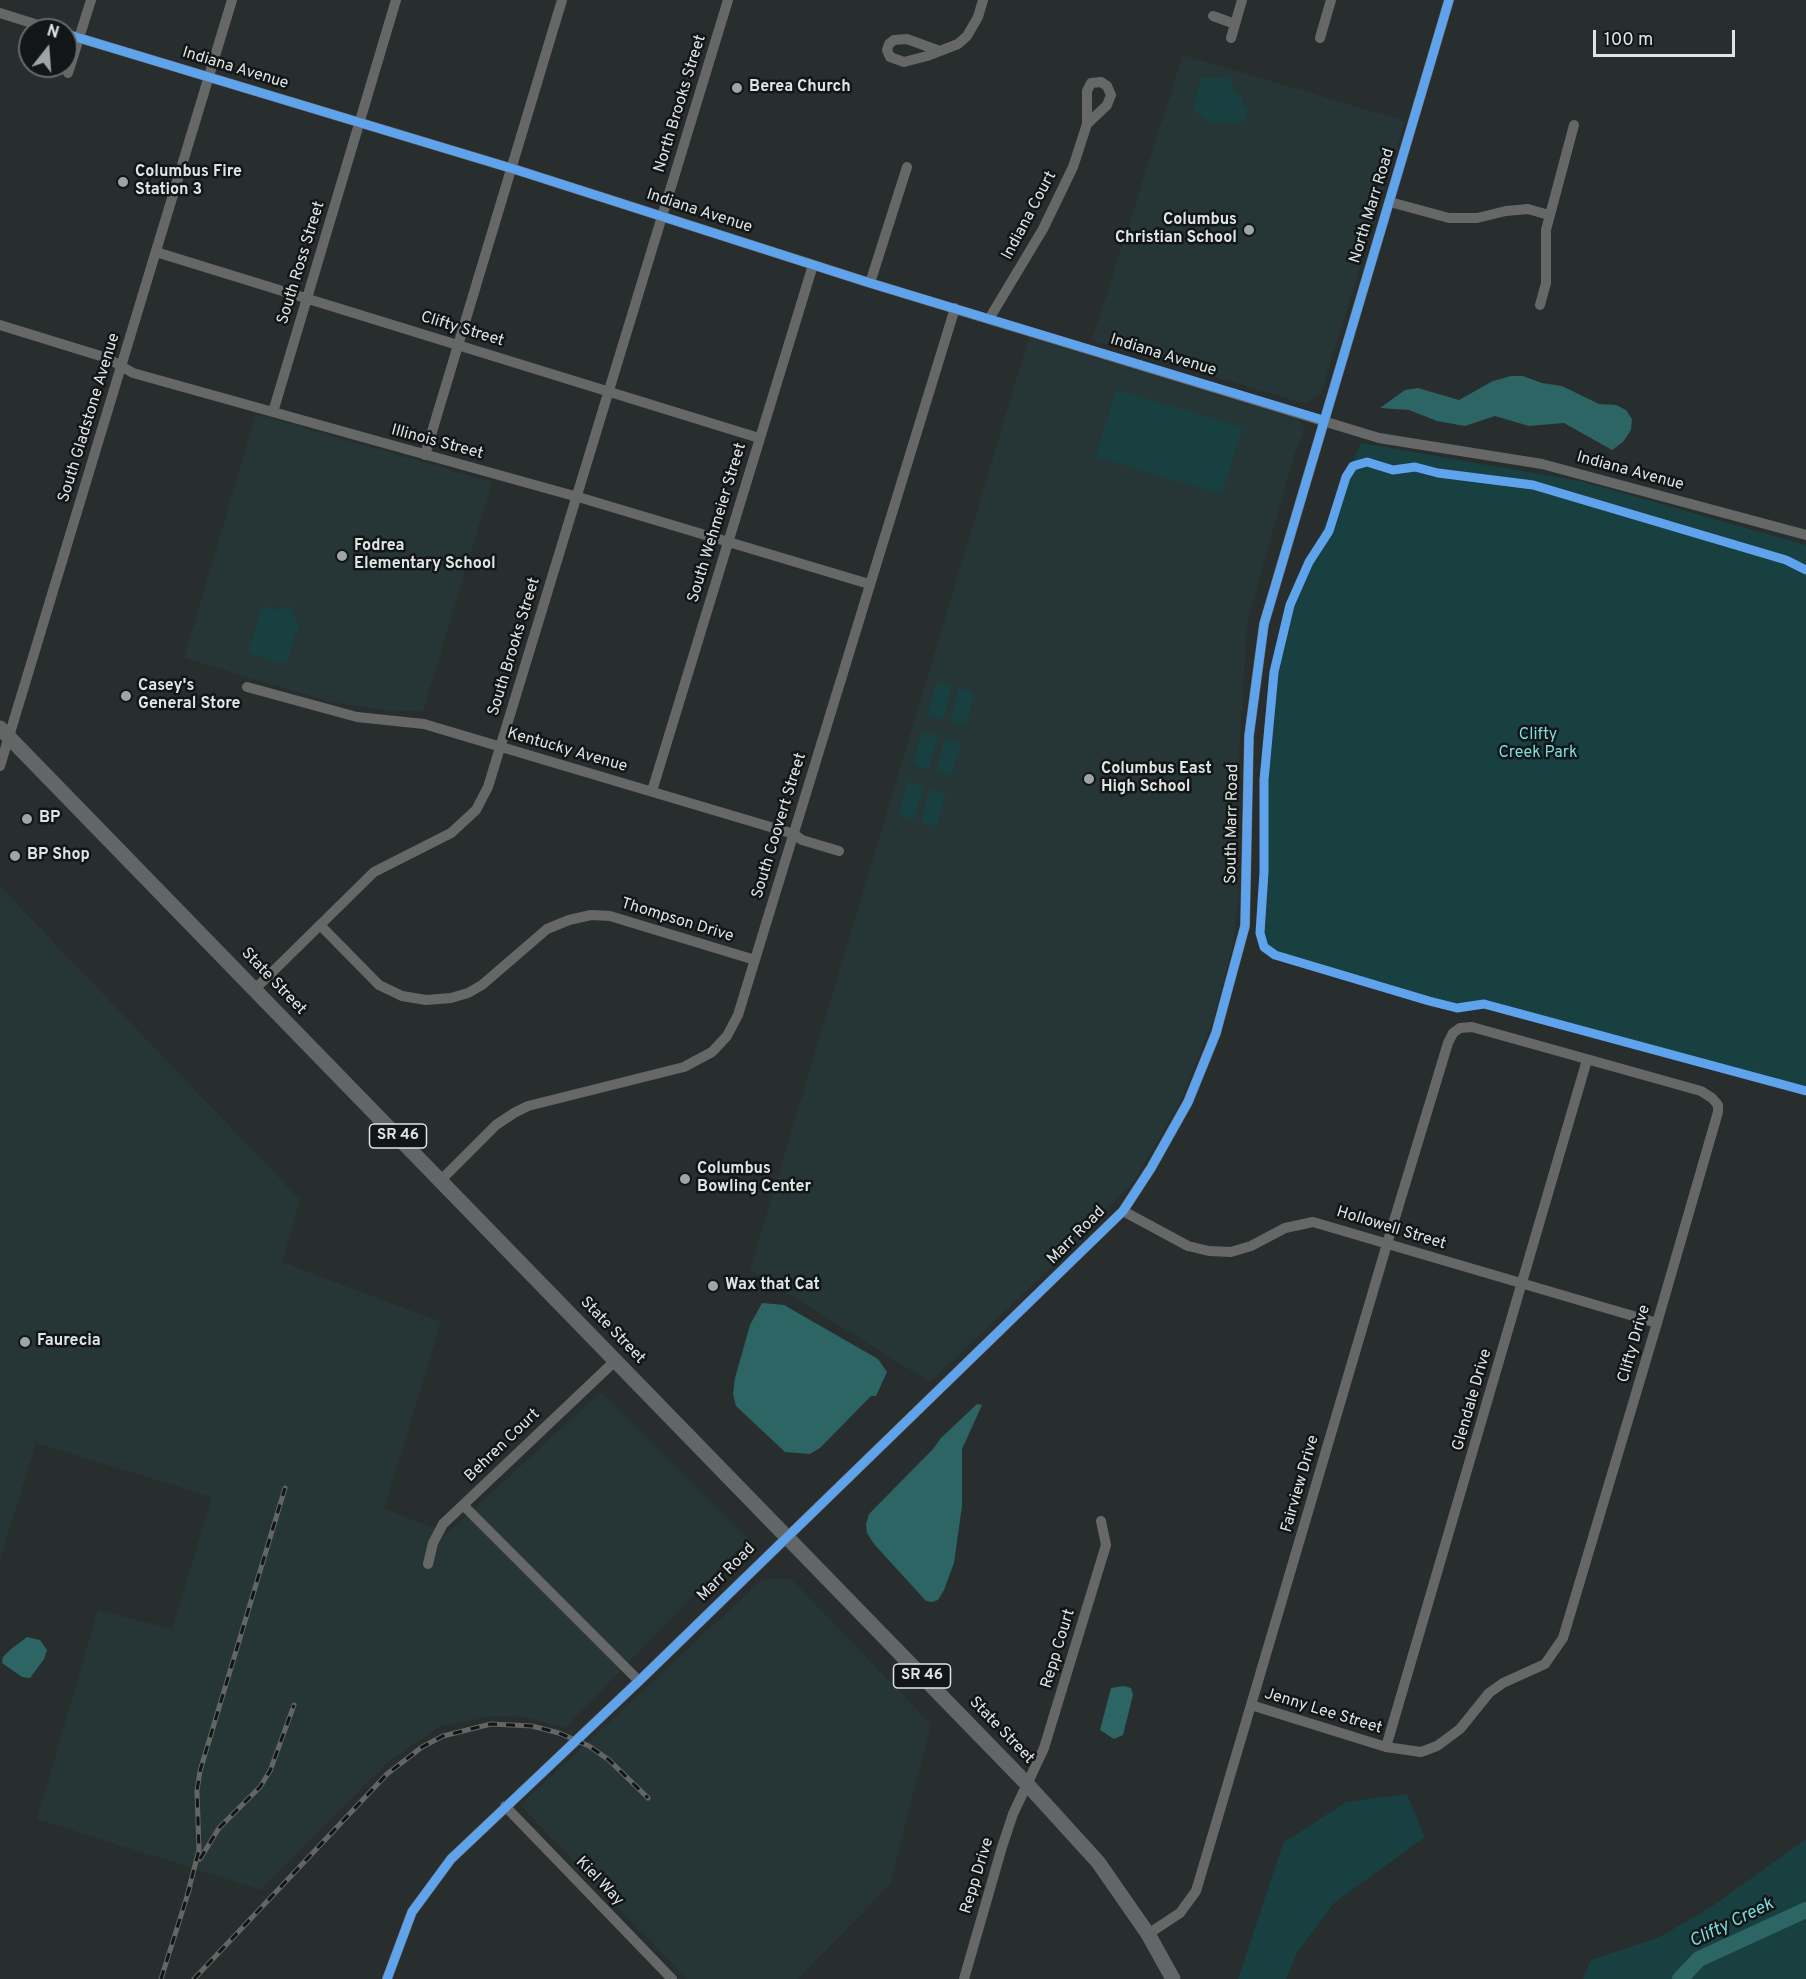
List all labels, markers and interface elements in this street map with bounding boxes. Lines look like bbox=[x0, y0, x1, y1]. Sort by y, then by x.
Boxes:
north arrow bbox=[18, 18, 78, 78]
scale bar bbox=[1596, 18, 1738, 56]
text: N bbox=[44, 21, 61, 44]
text: 100 m bbox=[1604, 29, 1653, 52]
street label: North Brooks Street bbox=[651, 33, 711, 175]
street label: Indiana Avenue bbox=[180, 44, 290, 94]
place label: Berea Church bbox=[749, 78, 851, 98]
marker: Berea Church bbox=[730, 81, 744, 95]
street label: North Marr Road bbox=[1346, 146, 1400, 266]
place label: Columbus Fire Station 3 bbox=[135, 163, 242, 201]
street label: Indiana Court bbox=[999, 168, 1061, 264]
marker: Columbus Fire Station 3 bbox=[116, 175, 130, 189]
street label: Indiana Avenue bbox=[644, 186, 754, 238]
street label: South Ross Street bbox=[274, 199, 330, 327]
place label: Columbus Christian School bbox=[1115, 211, 1237, 249]
marker: Columbus Christian School bbox=[1242, 223, 1256, 237]
street label: Clifty Street bbox=[418, 308, 506, 352]
street label: South Gladstone Avenue bbox=[55, 331, 125, 505]
street label: Indiana Avenue bbox=[1108, 331, 1218, 381]
street label: Illinois Street bbox=[389, 421, 485, 465]
street label: South Wehmeier Street bbox=[685, 441, 751, 605]
street label: Indiana Avenue bbox=[1574, 448, 1686, 496]
place label: Fodrea Elementary School bbox=[354, 537, 496, 575]
marker: Fodrea Elementary School bbox=[335, 549, 349, 563]
street label: South Brooks Street bbox=[485, 576, 545, 718]
place label: Casey's General Store bbox=[138, 677, 240, 715]
marker: Casey's General Store bbox=[119, 689, 133, 703]
street label: Kentucky Avenue bbox=[505, 725, 629, 777]
park label: Clifty Creek Park bbox=[1499, 726, 1577, 764]
street label: South Coovert Street bbox=[749, 751, 811, 901]
place label: Columbus East High School bbox=[1101, 760, 1212, 798]
street label: South Marr Road bbox=[1222, 764, 1244, 884]
marker: Columbus East High School bbox=[1082, 772, 1096, 786]
place label: BP bbox=[39, 809, 60, 829]
marker: BP bbox=[20, 812, 34, 826]
place label: BP Shop bbox=[27, 846, 90, 866]
marker: BP Shop bbox=[8, 849, 22, 863]
street label: Thompson Drive bbox=[618, 895, 736, 947]
street label: State Street bbox=[236, 944, 310, 1020]
road number: SR 46 bbox=[370, 1124, 426, 1148]
place label: Columbus Bowling Center bbox=[697, 1160, 811, 1198]
marker: Columbus Bowling Center bbox=[678, 1172, 692, 1186]
street label: Marr Road bbox=[1044, 1203, 1110, 1269]
street label: Hollowell Street bbox=[1334, 1203, 1448, 1255]
place label: Wax that Cat bbox=[725, 1276, 820, 1296]
marker: Wax that Cat bbox=[706, 1279, 720, 1293]
street label: State Street bbox=[575, 1293, 649, 1369]
street label: Clifty Drive bbox=[1615, 1303, 1655, 1385]
place label: Faurecia bbox=[37, 1332, 101, 1352]
marker: Faurecia bbox=[18, 1335, 32, 1349]
street label: Glendale Drive bbox=[1449, 1347, 1497, 1453]
street label: Behren Court bbox=[462, 1405, 544, 1487]
street label: Fairview Drive bbox=[1278, 1433, 1324, 1535]
street label: Marr Road bbox=[694, 1540, 760, 1606]
street label: Repp Court bbox=[1038, 1607, 1080, 1691]
road number: SR 46 bbox=[894, 1664, 950, 1688]
street label: Jenny Lee Street bbox=[1262, 1685, 1384, 1739]
street label: State Street bbox=[964, 1693, 1038, 1769]
street label: Repp Drive bbox=[957, 1836, 999, 1916]
street label: Kiel Way bbox=[571, 1853, 627, 1911]
water label: Clifty Creek bbox=[1686, 1894, 1778, 1954]

